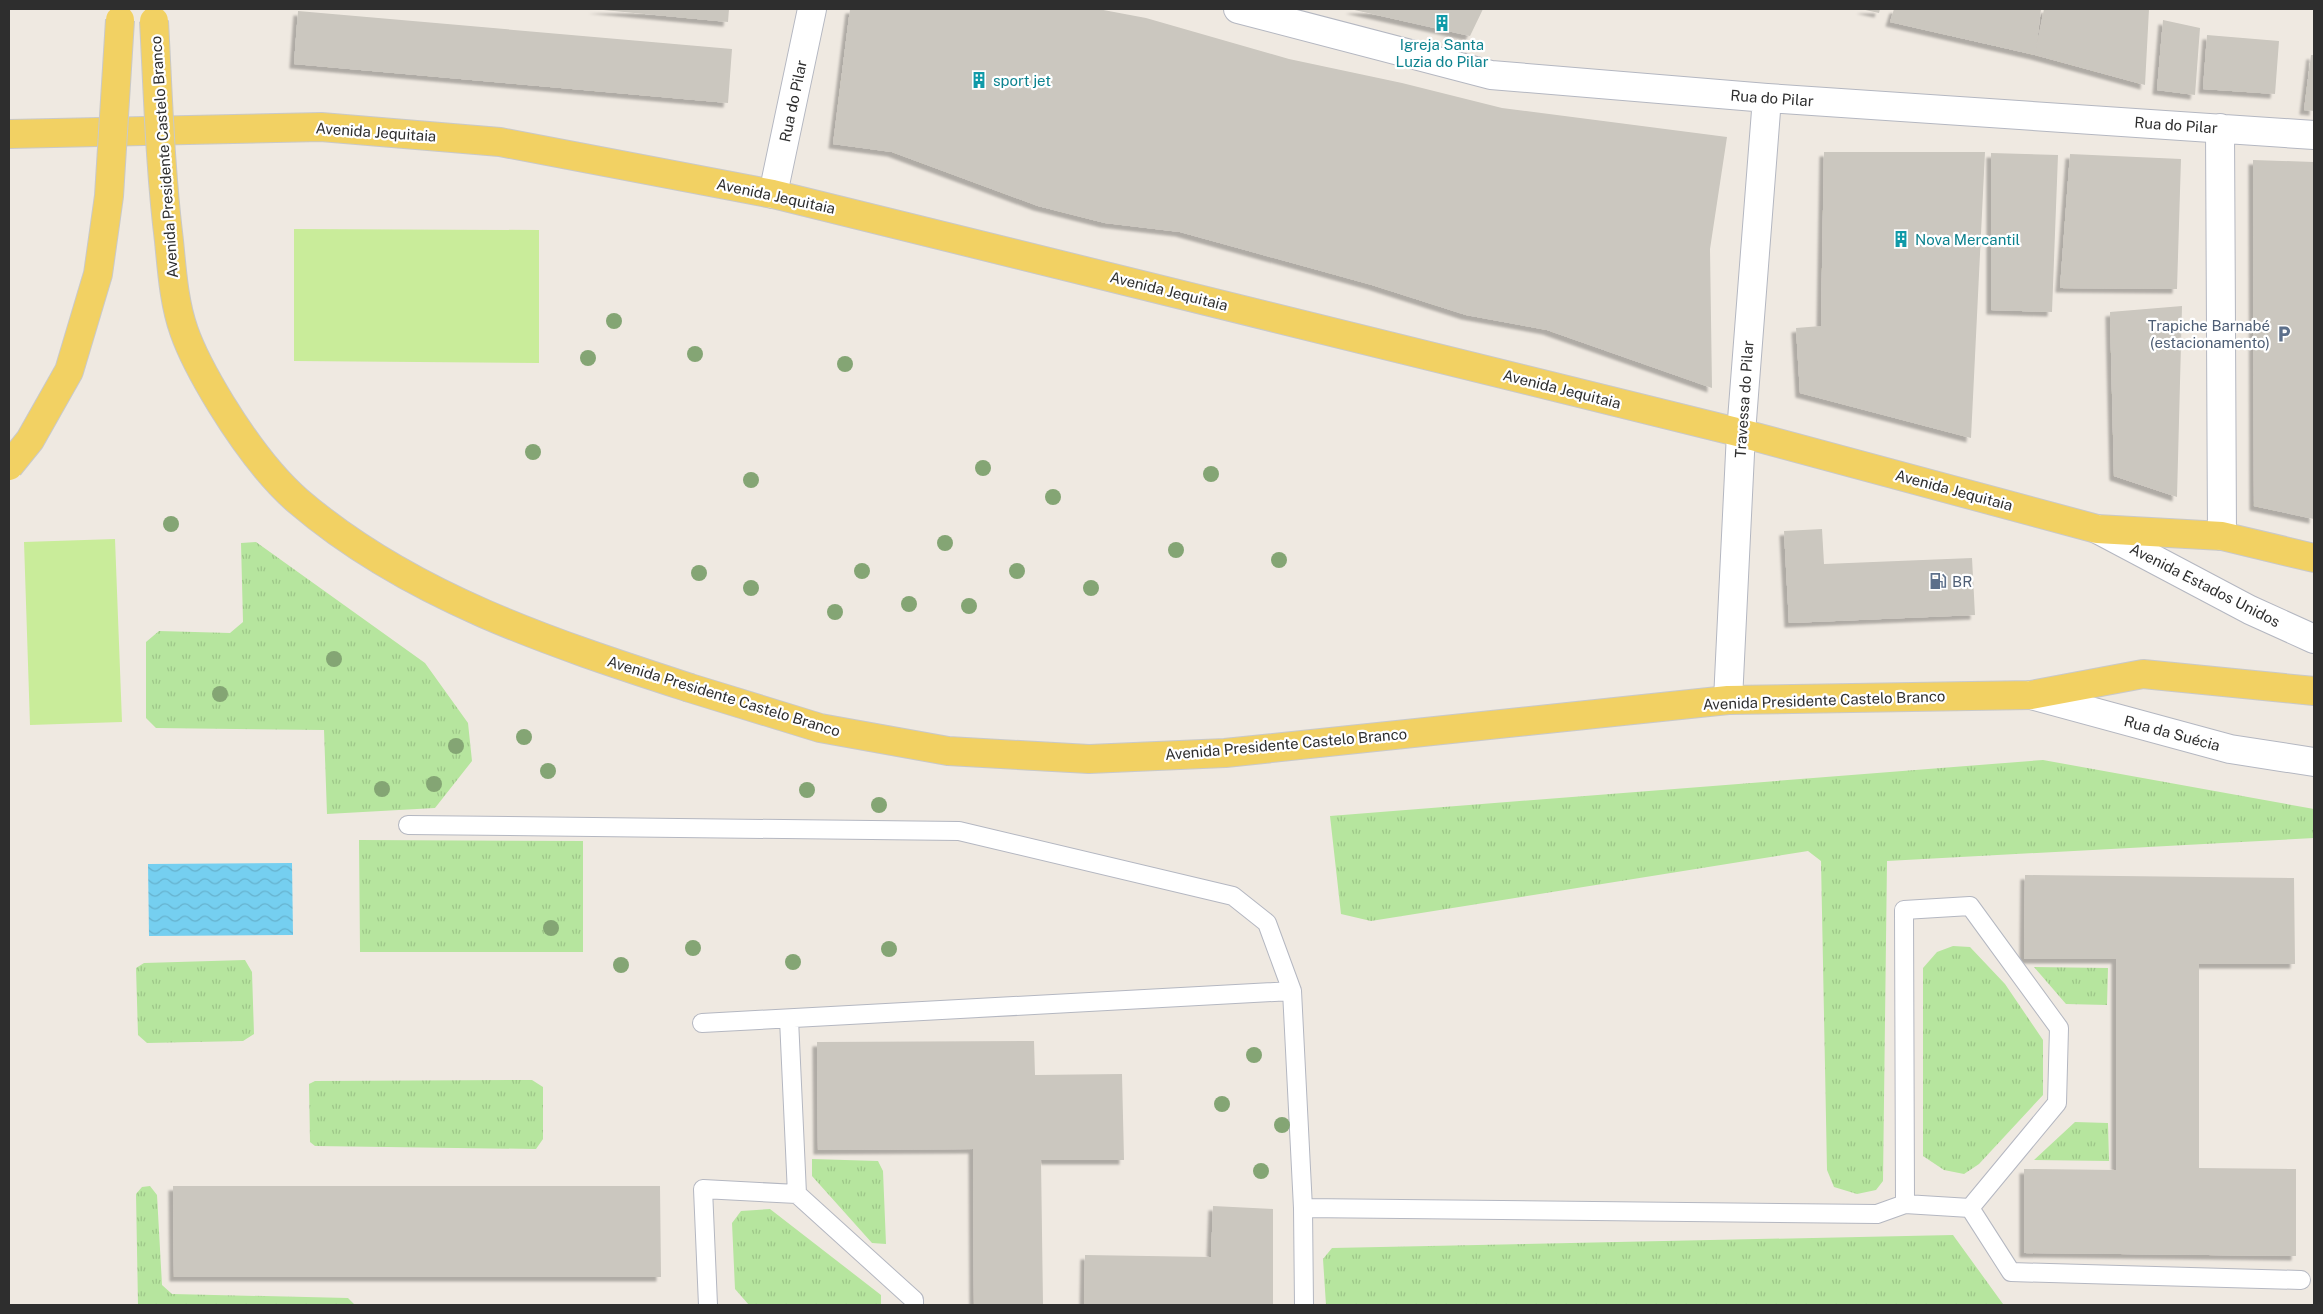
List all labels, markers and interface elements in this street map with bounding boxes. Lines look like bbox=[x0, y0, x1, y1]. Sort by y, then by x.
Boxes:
building icon: Igreja Santa Luzia do Pilar bbox=[1432, 13, 1452, 33]
street label: Avenida Presidente Castelo Branco bbox=[147, 35, 181, 279]
place label: Igreja Santa Luzia do Pilar bbox=[1395, 36, 1489, 70]
street label: Rua do Pilar bbox=[776, 58, 810, 144]
building icon: sport jet bbox=[969, 70, 989, 90]
place label: sport jet bbox=[993, 72, 1051, 89]
street label: Rua do Pilar bbox=[1730, 87, 1814, 109]
street label: Rua do Pilar bbox=[2134, 114, 2218, 136]
street label: Avenida Jequitaia bbox=[315, 119, 437, 145]
street label: Avenida Jequitaia bbox=[715, 175, 837, 217]
building icon: Nova Mercantil bbox=[1891, 229, 1911, 249]
place label: Nova Mercantil bbox=[1915, 231, 2020, 248]
street label: Avenida Jequitaia bbox=[1108, 268, 1230, 314]
place label: Trapiche Barnabé (estacionamento) bbox=[2148, 317, 2270, 351]
parking icon: Trapiche Barnabé (estacionamento) bbox=[2274, 324, 2294, 344]
street label: Travessa do Pilar bbox=[1731, 340, 1757, 458]
street label: Avenida Jequitaia bbox=[1501, 366, 1623, 412]
street label: Avenida Jequitaia bbox=[1893, 466, 2015, 514]
street label: Avenida Estados Unidos bbox=[2127, 540, 2283, 630]
fuel station icon: BR bbox=[1928, 571, 1948, 591]
place label: BR bbox=[1952, 573, 1972, 590]
street label: Avenida Presidente Castelo Branco bbox=[605, 652, 843, 740]
street label: Avenida Presidente Castelo Branco bbox=[1702, 687, 1946, 713]
street label: Rua da Suécia bbox=[2122, 712, 2222, 754]
street label: Avenida Presidente Castelo Branco bbox=[1164, 725, 1408, 763]

